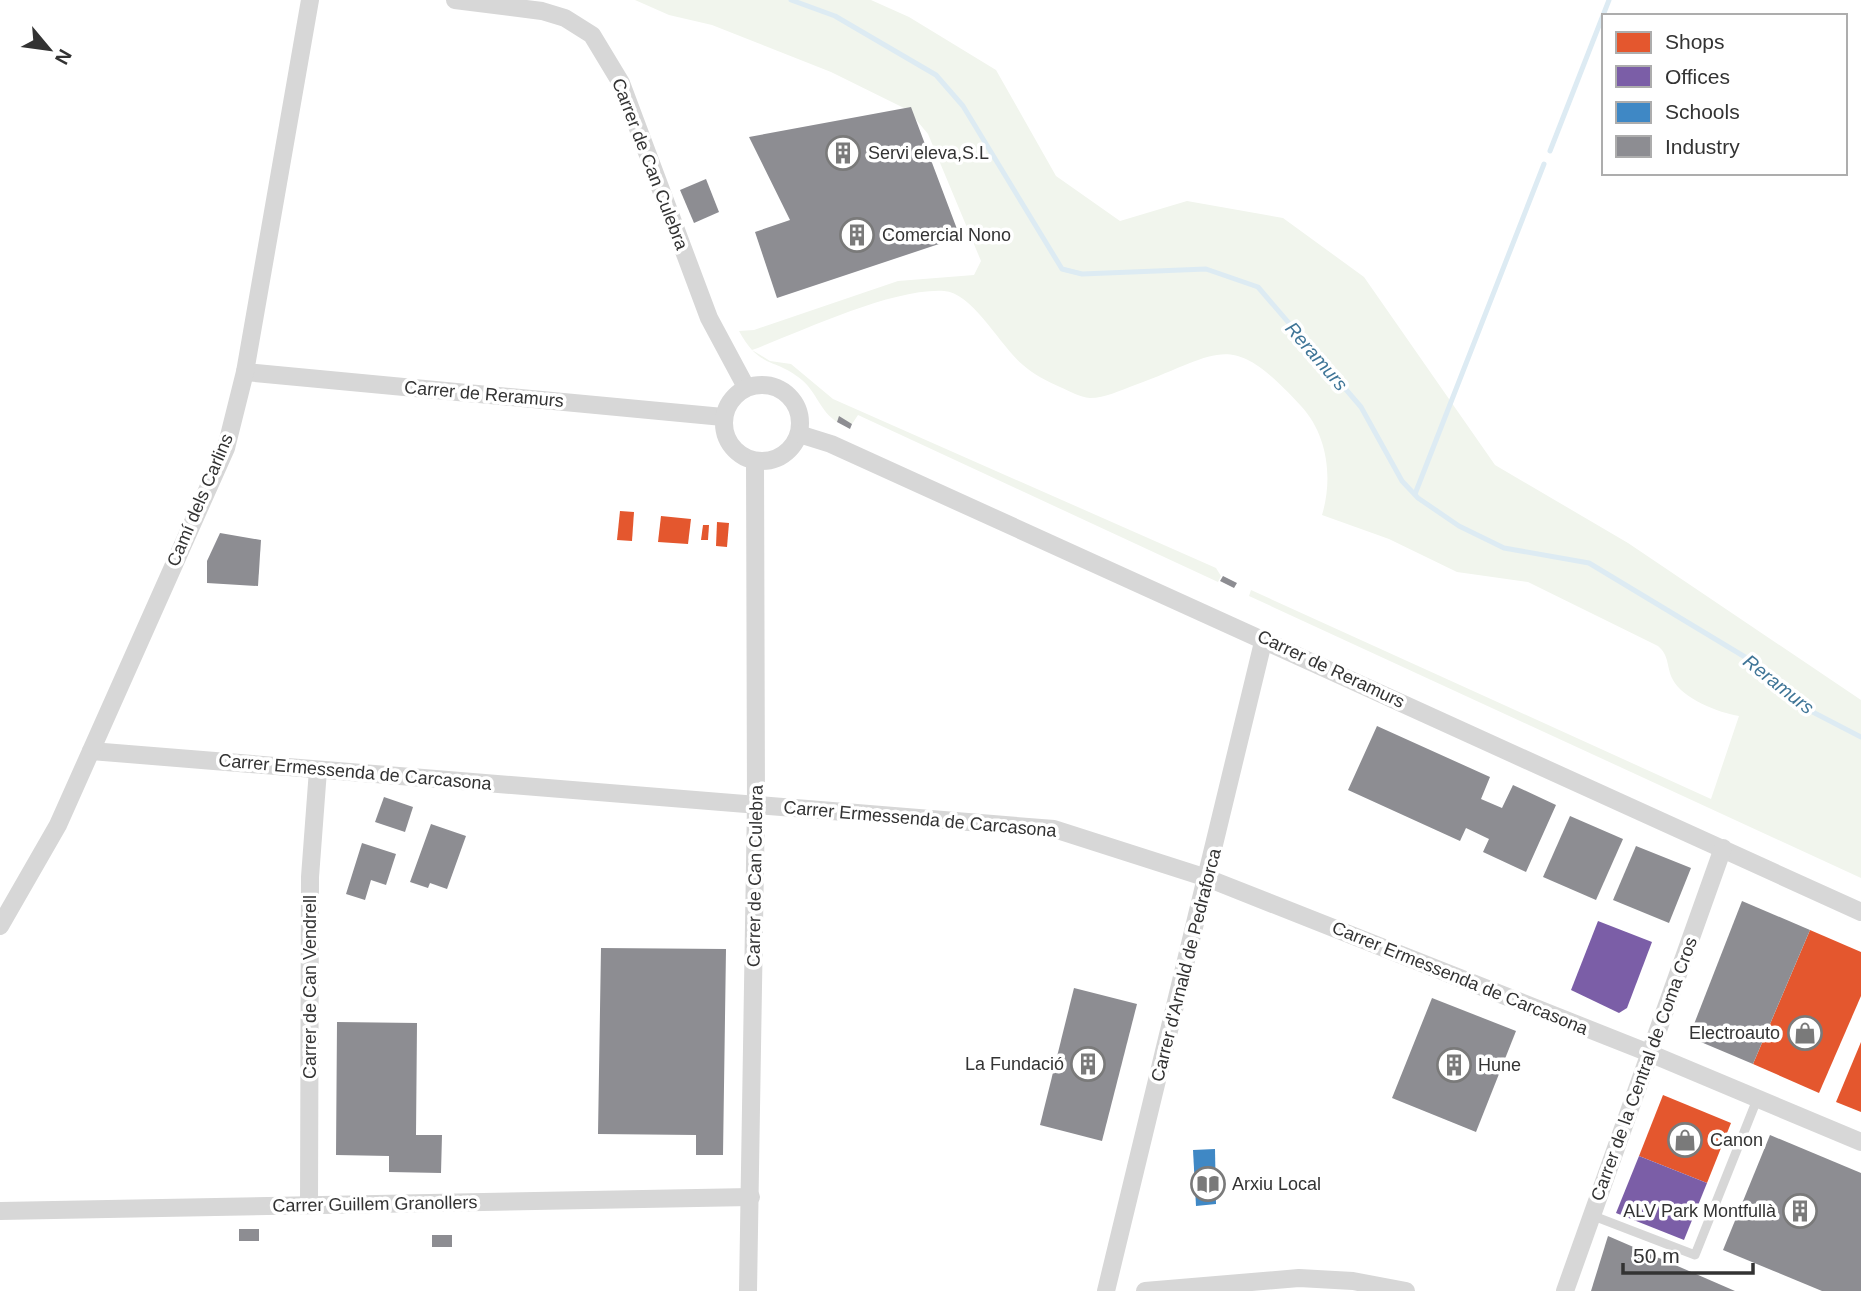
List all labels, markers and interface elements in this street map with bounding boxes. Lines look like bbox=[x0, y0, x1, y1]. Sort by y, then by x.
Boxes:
north arrow bbox=[14, 14, 84, 84]
legend bbox=[1602, 14, 1847, 175]
text: Shops bbox=[1665, 30, 1725, 53]
text: N bbox=[51, 46, 76, 68]
text: Offices bbox=[1665, 65, 1730, 88]
street label: Carrer de Can Culebra bbox=[608, 75, 692, 253]
text: Schools bbox=[1665, 100, 1740, 123]
building icon: Servi eleva,S.L bbox=[824, 134, 862, 172]
text: Industry bbox=[1665, 135, 1740, 158]
place label: Servi eleva,S.L bbox=[868, 143, 989, 163]
building icon: Comercial Nono bbox=[838, 216, 876, 254]
place label: Comercial Nono bbox=[882, 225, 1011, 245]
water label: Reramurs bbox=[1281, 318, 1352, 395]
street label: Carrer de Reramurs bbox=[403, 377, 565, 411]
street label: Camí dels Carlins bbox=[163, 431, 237, 569]
street label: Carrer de Reramurs bbox=[1254, 626, 1408, 712]
water label: Reramurs bbox=[1739, 650, 1818, 719]
street label: Carrer Ermessenda de Carcasona bbox=[218, 750, 493, 794]
street label: Carrer de Can Culebra bbox=[743, 784, 767, 967]
street label: Carrer Ermessenda de Carcasona bbox=[783, 797, 1058, 841]
street label: Carrer d'Arnald de Pedraforca bbox=[1147, 845, 1225, 1084]
street label: Carrer de Can Vendrell bbox=[300, 895, 320, 1079]
street label: Carrer Ermessenda de Carcasona bbox=[1329, 917, 1592, 1039]
street label: Carrer de la Central de Coma Cros bbox=[1587, 934, 1701, 1204]
shop icon: Electroauto bbox=[1786, 1014, 1824, 1052]
place label: Electroauto bbox=[1689, 1023, 1780, 1043]
building icon: La Fundació bbox=[1069, 1045, 1107, 1083]
building icon: Hune bbox=[1435, 1046, 1473, 1084]
place label: La Fundació bbox=[965, 1054, 1064, 1074]
place label: Hune bbox=[1478, 1055, 1521, 1075]
shop icon: Canon bbox=[1666, 1121, 1704, 1159]
place label: Canon bbox=[1710, 1130, 1763, 1150]
library icon: Arxiu Local bbox=[1189, 1165, 1227, 1203]
place label: Arxiu Local bbox=[1232, 1174, 1321, 1194]
street label: Carrer Guillem Granollers bbox=[272, 1192, 478, 1216]
building icon: ALV Park Montfullà bbox=[1781, 1192, 1819, 1230]
place label: ALV Park Montfullà bbox=[1623, 1201, 1777, 1221]
scale bar bbox=[1623, 1232, 1752, 1276]
text: 50 m bbox=[1633, 1244, 1680, 1267]

